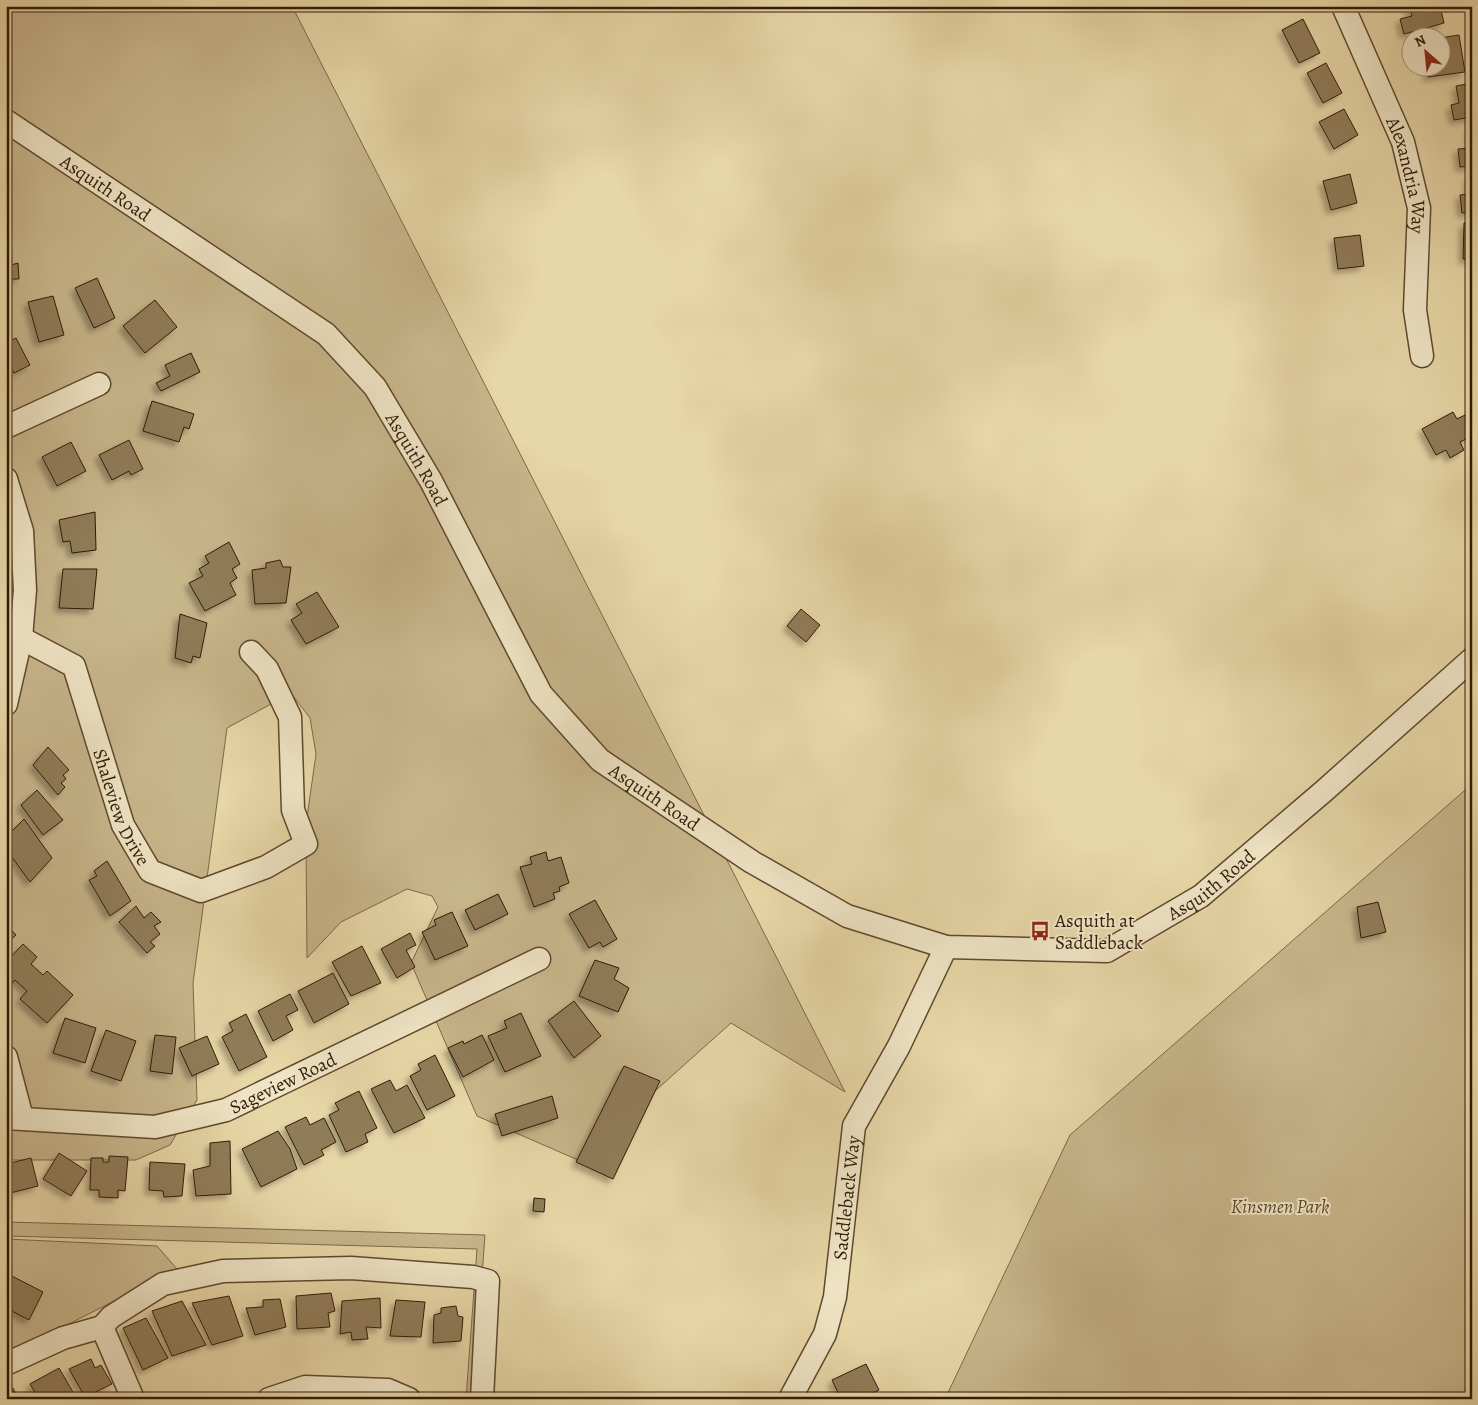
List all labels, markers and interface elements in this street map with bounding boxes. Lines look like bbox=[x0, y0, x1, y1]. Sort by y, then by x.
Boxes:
north arrow bbox=[1400, 28, 1450, 78]
text: N bbox=[1411, 30, 1429, 52]
street label: Alexandria Way bbox=[1379, 112, 1431, 234]
street label: Asquith Road bbox=[54, 148, 156, 228]
street label: Asquith Road bbox=[379, 407, 454, 511]
street label: Shaleview Drive bbox=[86, 746, 156, 871]
street label: Asquith Road bbox=[603, 757, 705, 838]
street label: Asquith Road bbox=[1162, 843, 1261, 927]
place label: Asquith at Saddleback bbox=[1054, 908, 1144, 956]
bus stop icon: Asquith at Saddleback bbox=[1029, 920, 1051, 942]
street label: Sageview Road bbox=[225, 1046, 341, 1120]
street label: Saddleback Way bbox=[827, 1134, 867, 1261]
park label: Kinsmen Park bbox=[1231, 1194, 1329, 1220]

